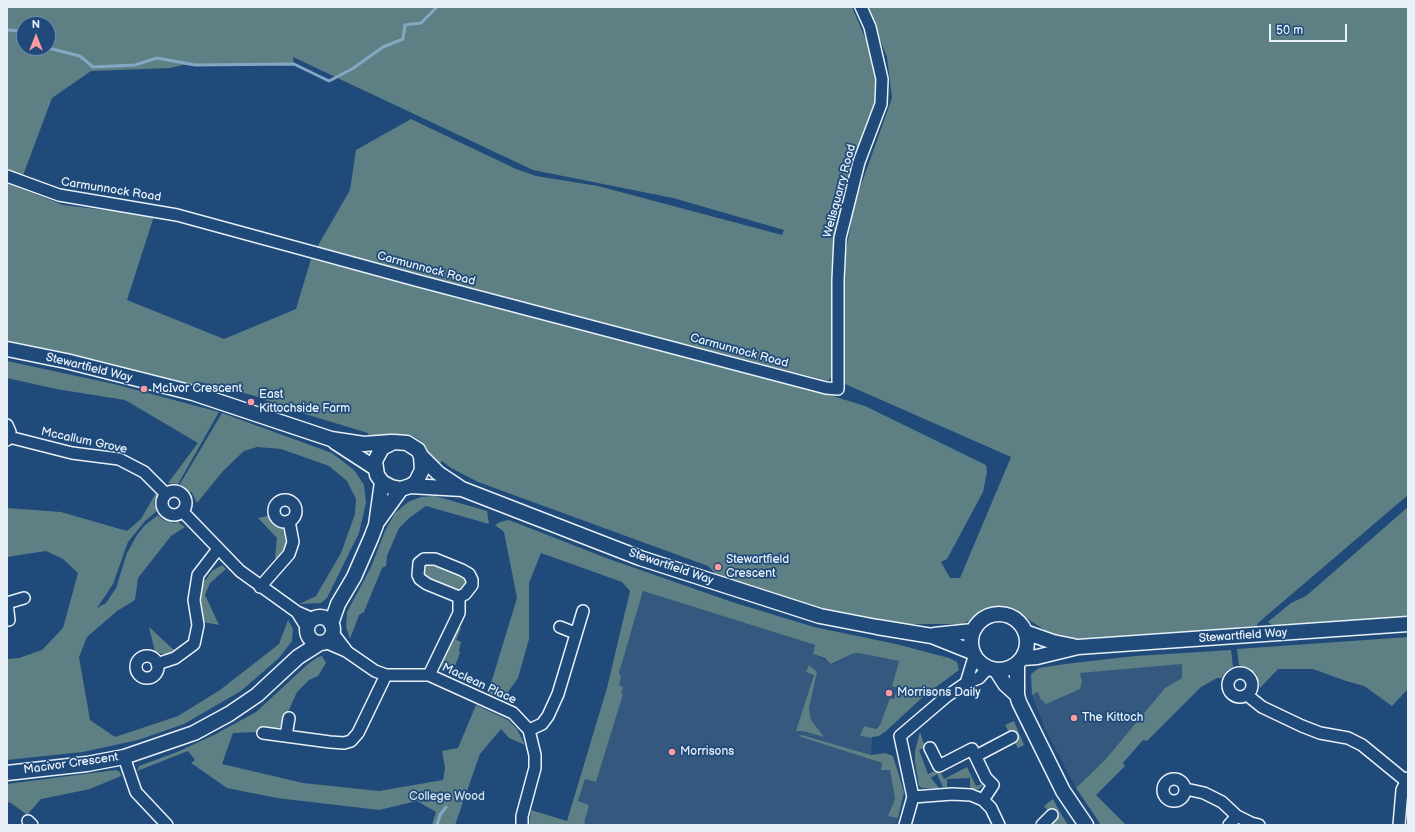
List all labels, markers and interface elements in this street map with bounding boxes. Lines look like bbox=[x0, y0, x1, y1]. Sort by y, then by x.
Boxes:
north arrow bbox=[16, 16, 56, 56]
scale bar bbox=[1271, 16, 1349, 42]
text: N bbox=[32, 18, 40, 31]
text: 50 m bbox=[1276, 23, 1303, 38]
street label: Wellsquarry Road bbox=[821, 143, 859, 239]
street label: Carmunnock Road bbox=[60, 175, 162, 205]
street label: Carmunnock Road bbox=[375, 249, 477, 289]
street label: Carmunnock Road bbox=[688, 331, 790, 371]
street label: Stewartfield Way bbox=[44, 350, 134, 386]
place label: McIvor Crescent bbox=[152, 382, 242, 396]
marker: McIvor Crescent bbox=[139, 384, 149, 394]
place label: East Kittochside Farm bbox=[259, 388, 350, 416]
marker: East Kittochside Farm bbox=[246, 397, 256, 407]
street label: Mccallum Grove bbox=[40, 425, 128, 457]
street label: Stewartfield Way bbox=[627, 546, 715, 588]
place label: Stewartfield Crescent bbox=[726, 553, 789, 581]
marker: Stewartfield Crescent bbox=[713, 562, 723, 572]
street label: Stewartfield Way bbox=[1198, 626, 1288, 646]
street label: Maclean Place bbox=[439, 660, 519, 708]
place label: Morrisons Daily bbox=[897, 686, 981, 700]
marker: Morrisons Daily bbox=[884, 688, 894, 698]
place label: The Kittoch bbox=[1082, 711, 1143, 725]
marker: The Kittoch bbox=[1069, 713, 1079, 723]
place label: Morrisons bbox=[680, 745, 734, 759]
marker: Morrisons bbox=[667, 747, 677, 757]
street label: Macivor Crescent bbox=[23, 750, 119, 778]
park label: College Wood bbox=[409, 790, 485, 804]

